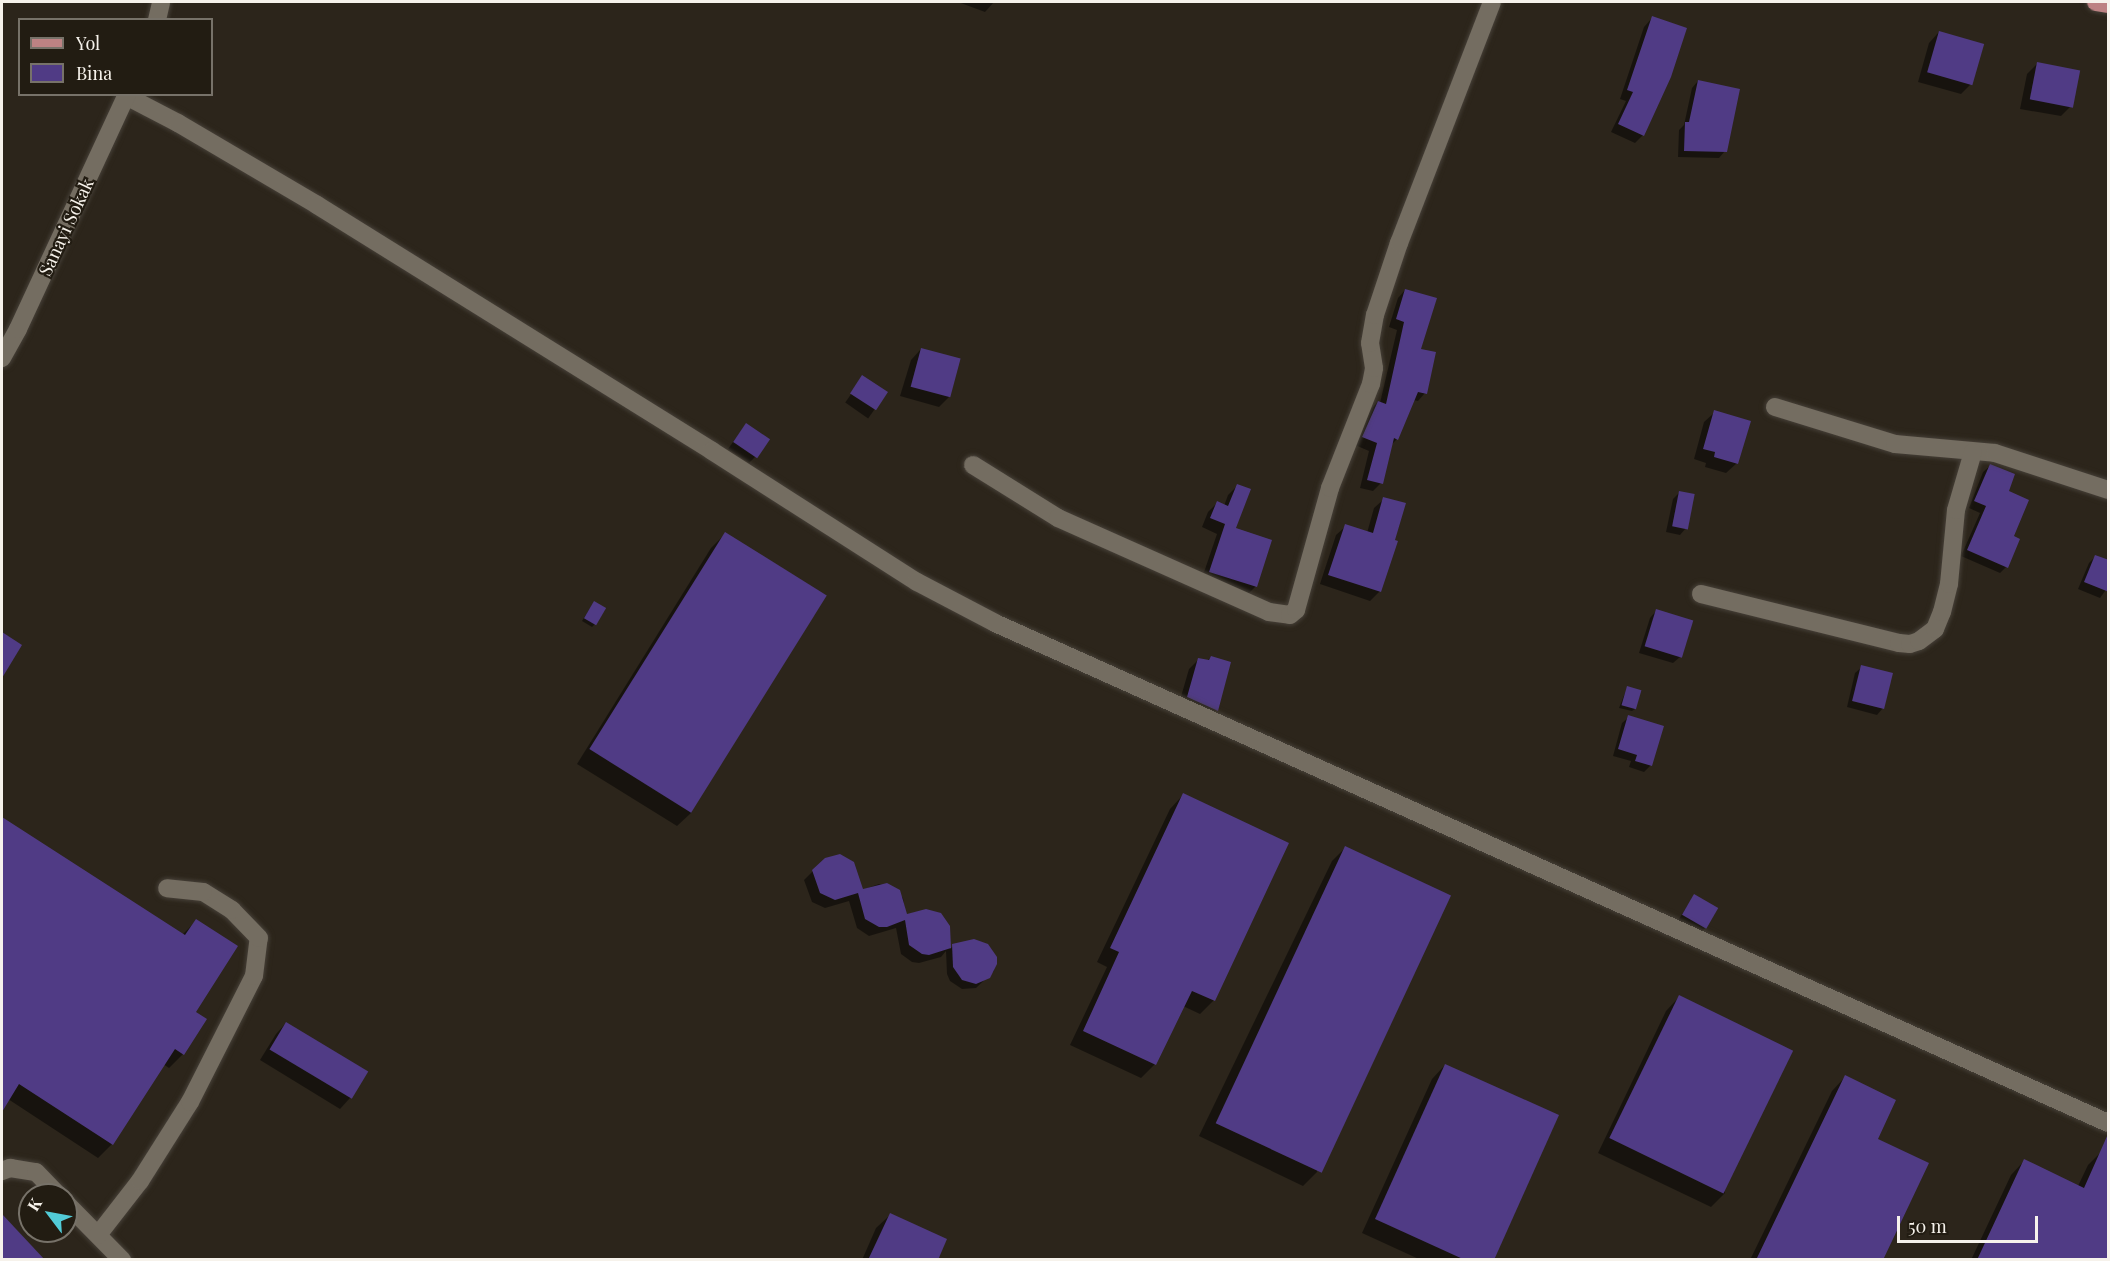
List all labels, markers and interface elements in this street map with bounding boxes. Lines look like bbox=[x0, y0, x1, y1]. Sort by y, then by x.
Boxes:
legend bbox=[18, 18, 213, 96]
text: Yol bbox=[76, 31, 100, 55]
text: Bina bbox=[76, 61, 112, 85]
street label: Sanayi Sokak bbox=[34, 175, 98, 279]
north arrow bbox=[18, 1183, 78, 1243]
text: K bbox=[22, 1194, 46, 1215]
scale bar bbox=[1900, 1204, 2041, 1242]
text: 50 m bbox=[1908, 1214, 1947, 1238]

